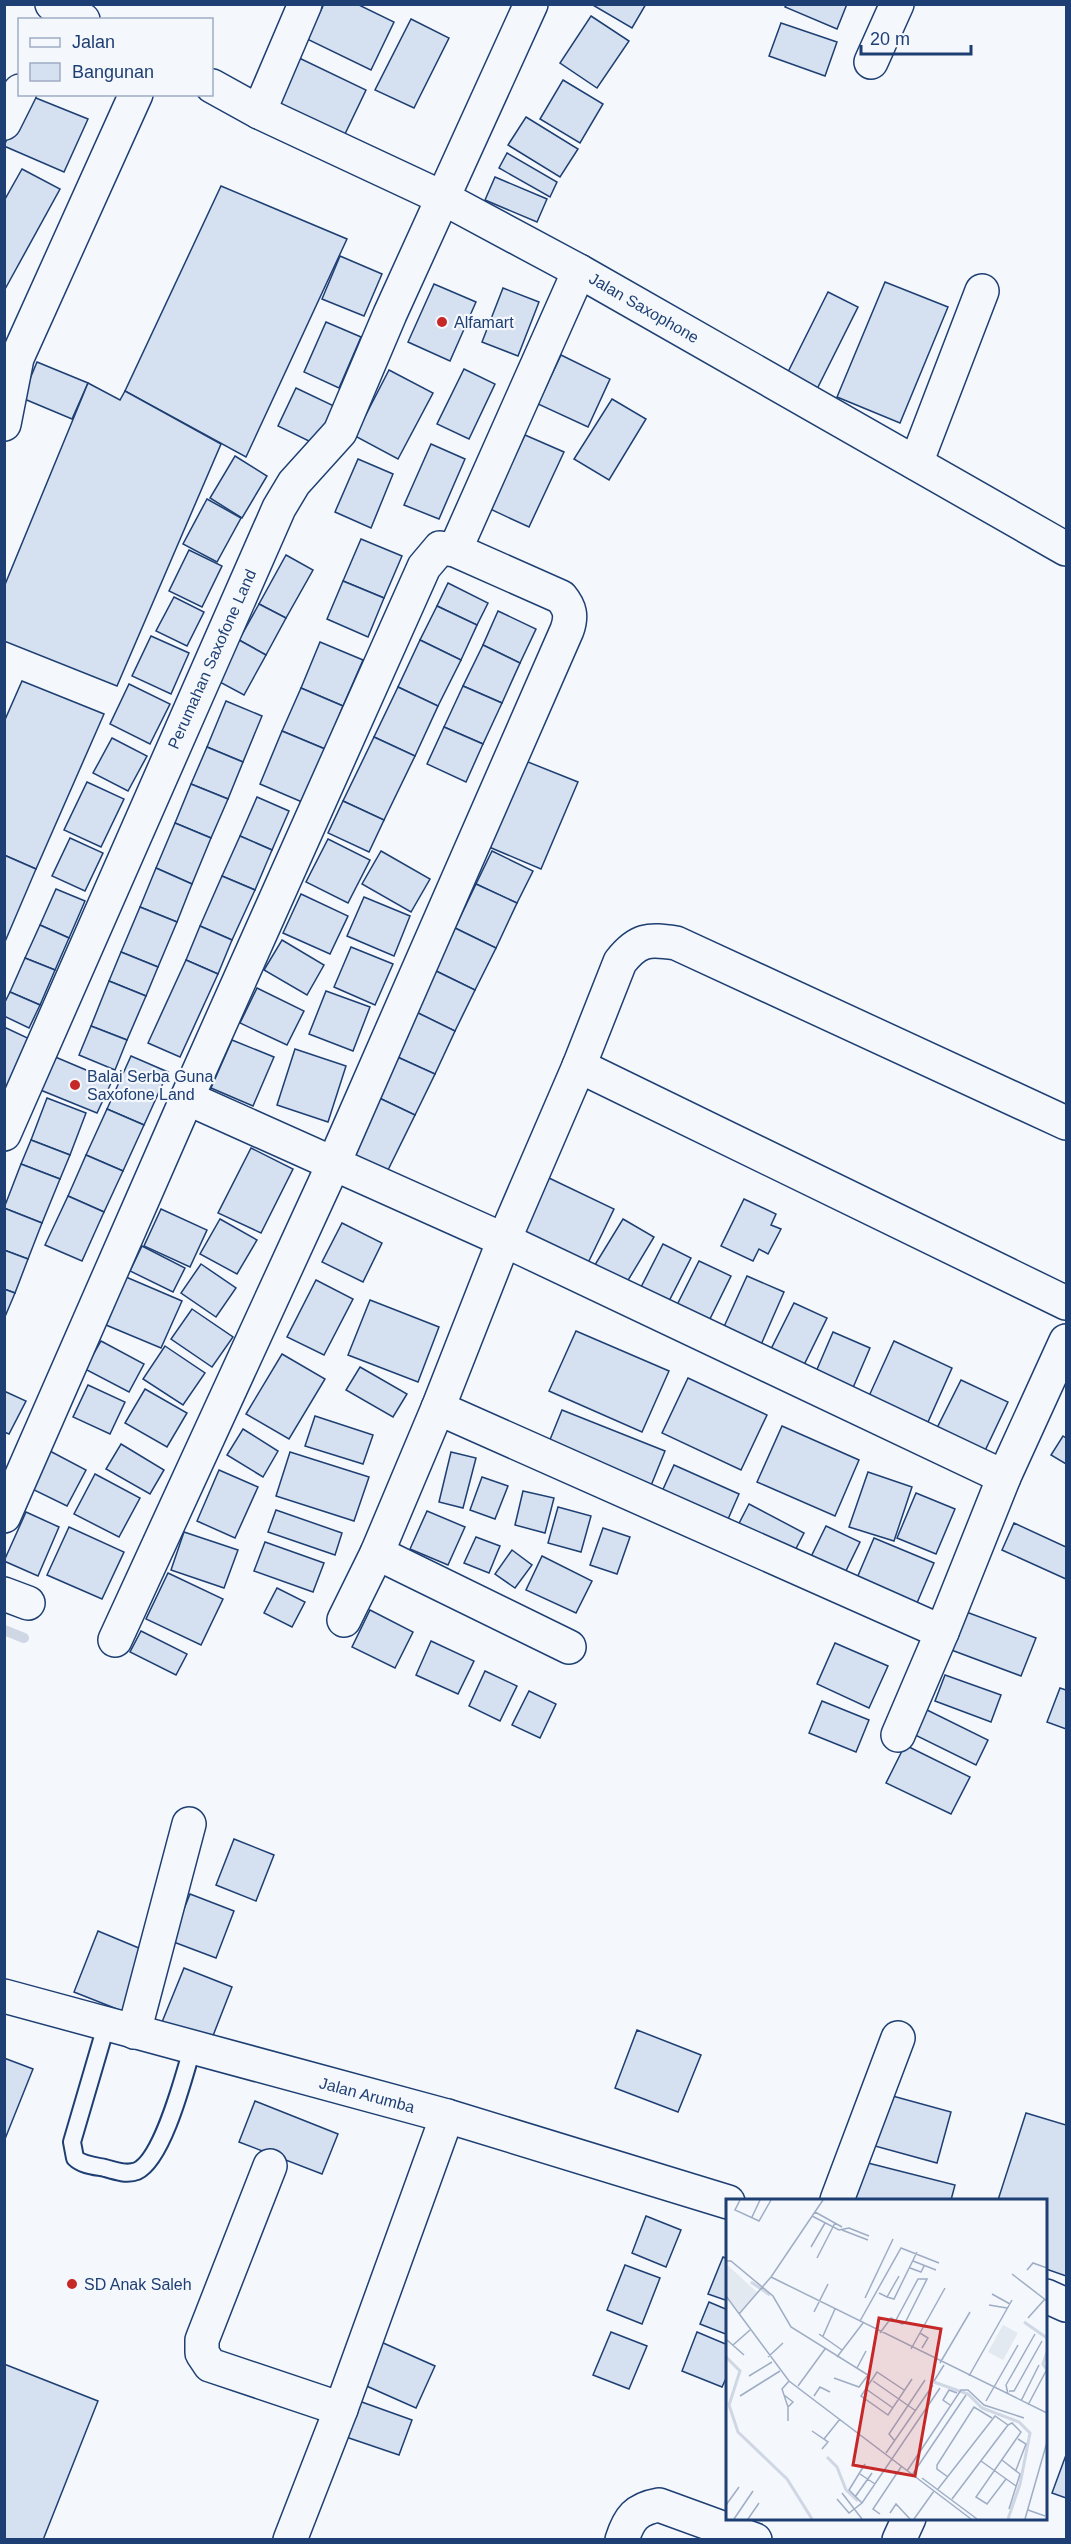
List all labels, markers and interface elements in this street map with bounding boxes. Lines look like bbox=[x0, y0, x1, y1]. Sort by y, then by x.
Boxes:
legend bbox=[18, 18, 213, 96]
scale bar bbox=[861, 18, 970, 56]
text: 20 m bbox=[870, 29, 910, 49]
text: Jalan bbox=[72, 32, 115, 52]
text: Bangunan bbox=[72, 62, 154, 82]
street label: Jalan Saxophone bbox=[586, 270, 702, 346]
place label: Alfamart bbox=[454, 314, 514, 331]
marker: Alfamart bbox=[435, 315, 449, 329]
street label: Perumahan Saxofone Land bbox=[165, 567, 259, 751]
place label: Balai Serba Guna Saxofone Land bbox=[87, 1068, 213, 1103]
marker: Balai Serba Guna Saxofone Land bbox=[68, 1078, 82, 1092]
street label: Jalan Arumba bbox=[318, 2074, 417, 2116]
inset map bbox=[726, 2199, 1047, 2520]
place label: SD Anak Saleh bbox=[84, 2276, 192, 2293]
marker: SD Anak Saleh bbox=[65, 2277, 79, 2291]

